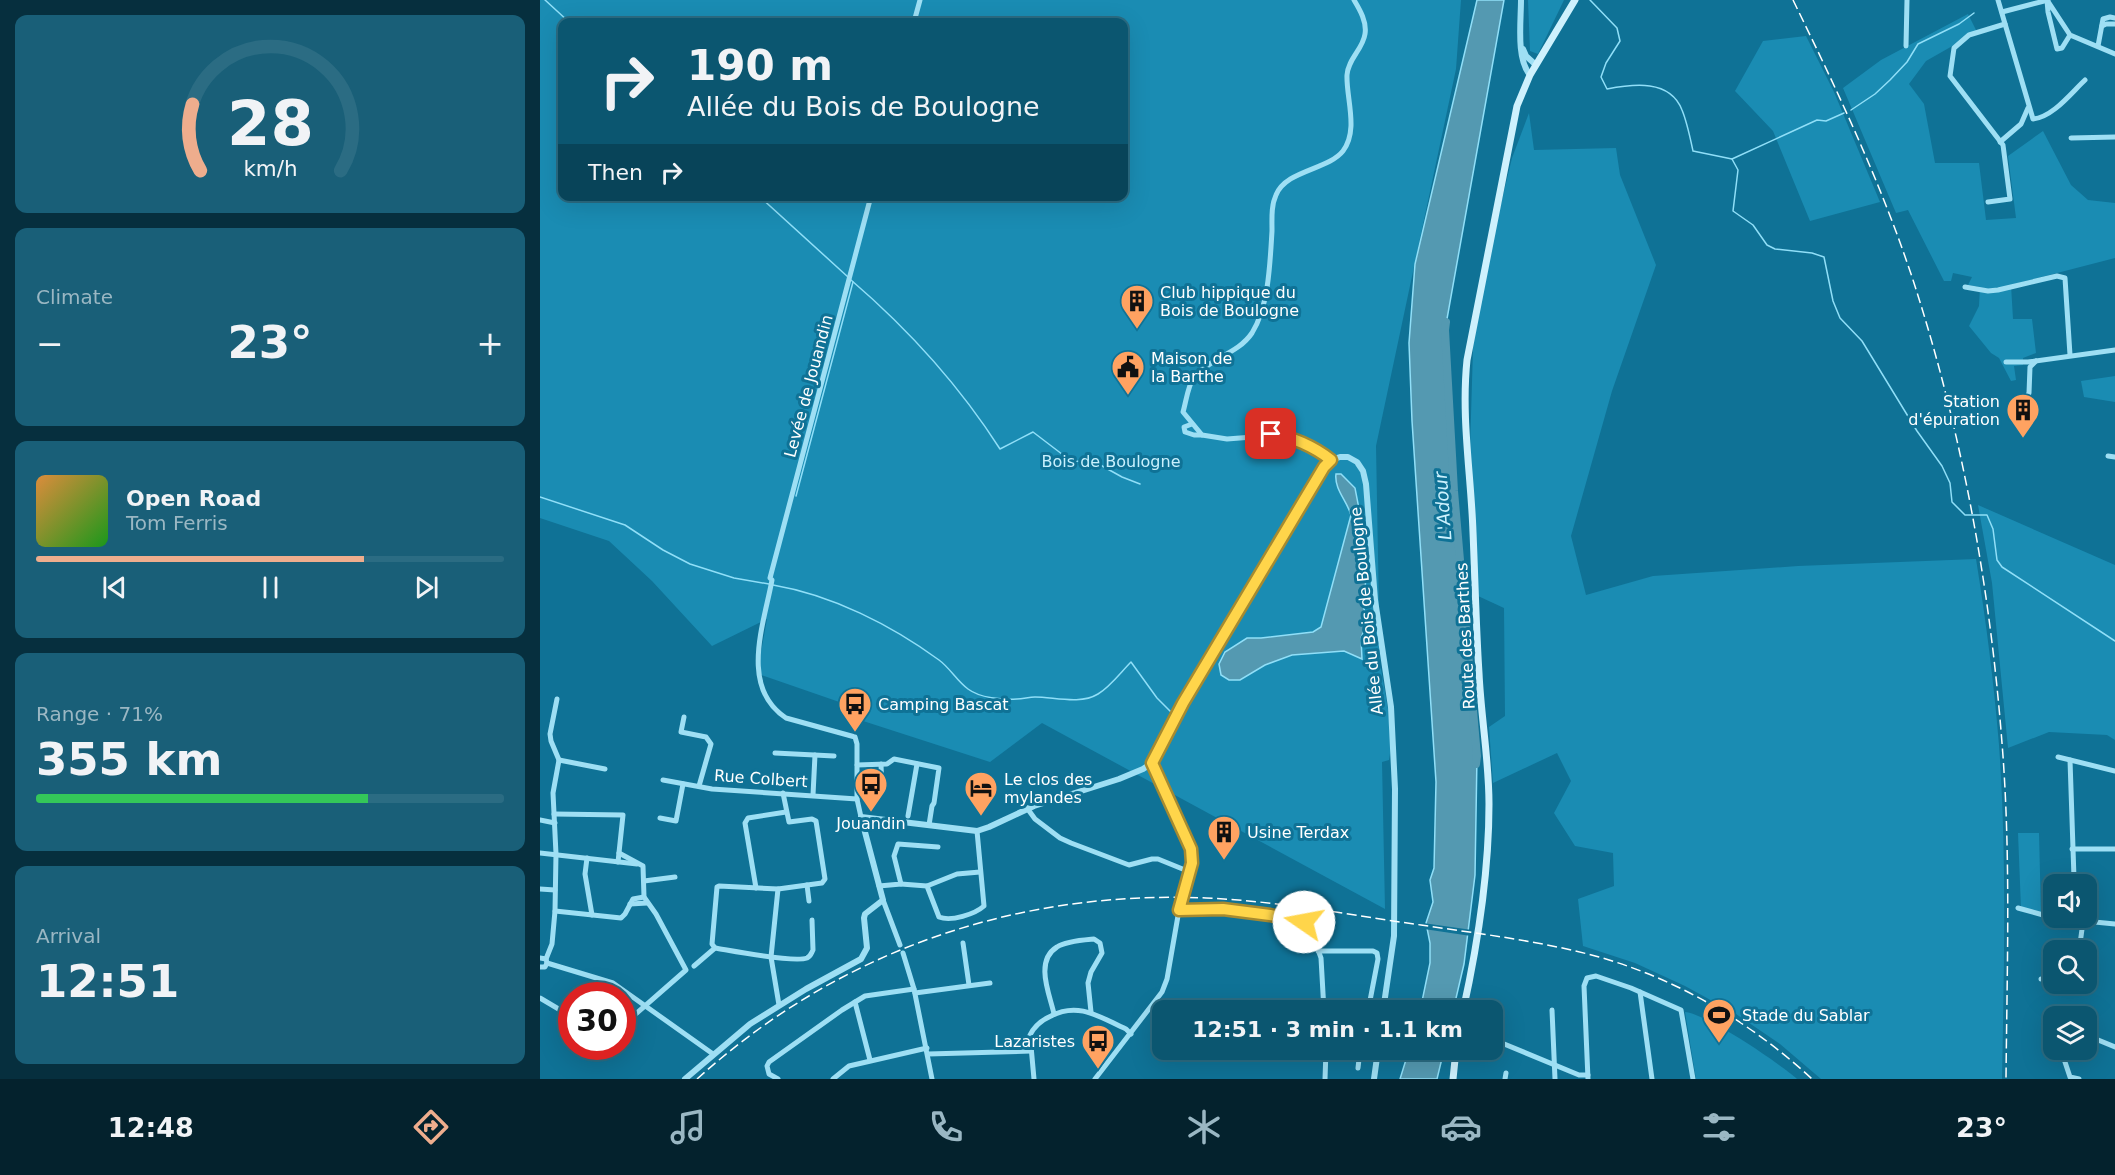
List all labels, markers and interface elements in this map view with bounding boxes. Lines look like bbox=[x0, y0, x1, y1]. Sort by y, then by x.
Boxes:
text: 190 m bbox=[687, 41, 833, 90]
icon: right bbox=[588, 42, 666, 120]
text: 28 bbox=[227, 87, 313, 160]
text: Allée du Bois de Boulogne bbox=[687, 91, 1040, 122]
text: km/h bbox=[243, 156, 297, 181]
icon: right bbox=[655, 156, 688, 189]
text: Then bbox=[588, 160, 643, 185]
building icon: Club hippique du Bois de Boulogne bbox=[1119, 283, 1155, 330]
place label: Club hippique du Bois de Boulogne bbox=[1160, 283, 1299, 320]
text: Climate bbox=[36, 285, 113, 309]
street label: Levée de Jouandin bbox=[780, 313, 837, 460]
text: 23° bbox=[227, 316, 313, 369]
text: − bbox=[36, 324, 64, 363]
text: + bbox=[476, 324, 504, 363]
public building icon: Maison de la Barthe bbox=[1110, 349, 1146, 396]
place label: Maison de la Barthe bbox=[1151, 349, 1232, 386]
place label: Station d'épuration bbox=[1908, 392, 2000, 429]
building icon: Station d'épuration bbox=[2005, 392, 2041, 439]
pin bbox=[1245, 408, 1296, 459]
icon: arrive bbox=[1254, 417, 1287, 450]
park label: Bois de Boulogne bbox=[1042, 452, 1181, 471]
water label: L'Adour bbox=[1430, 470, 1455, 541]
text: Open Road bbox=[126, 486, 261, 511]
street label: Allée du Bois de Boulogne bbox=[1346, 506, 1387, 716]
text: Tom Ferris bbox=[126, 511, 228, 535]
street label: Route des Barthes bbox=[1452, 562, 1479, 710]
icon: previous bbox=[98, 571, 131, 604]
icon: pause bbox=[254, 571, 287, 604]
icon: next bbox=[410, 571, 443, 604]
bus stop icon: Camping Bascat bbox=[837, 686, 873, 733]
place label: Camping Bascat bbox=[878, 695, 1009, 714]
text: Range · 71% bbox=[36, 702, 163, 726]
text: 355 km bbox=[36, 733, 222, 786]
street label: Rue Colbert bbox=[714, 766, 808, 791]
bus stop icon: Jouandin bbox=[853, 766, 889, 813]
hotel icon: Le clos des mylandes bbox=[963, 770, 999, 817]
place label: Le clos des mylandes bbox=[1004, 770, 1092, 807]
place label: Jouandin bbox=[835, 814, 906, 833]
building icon: Usine Terdax bbox=[1206, 814, 1242, 861]
place label: Usine Terdax bbox=[1247, 823, 1349, 842]
map controls bbox=[2043, 874, 2097, 1060]
button: sound bbox=[2043, 874, 2097, 928]
position arrow bbox=[1272, 890, 1336, 954]
text: Arrival bbox=[36, 924, 101, 948]
button: search bbox=[2043, 940, 2097, 994]
text: 12:51 bbox=[36, 955, 179, 1008]
speed limit sign: 30 bbox=[558, 982, 636, 1060]
sports icon: Stade du Sablar bbox=[1701, 997, 1737, 1044]
place label: Stade du Sablar bbox=[1742, 1006, 1870, 1025]
button: layers bbox=[2043, 1006, 2097, 1060]
text: 12:51 · 3 min · 1.1 km bbox=[1192, 1017, 1463, 1042]
bus stop icon: Lazaristes bbox=[1080, 1023, 1116, 1070]
place label: Lazaristes bbox=[994, 1032, 1075, 1051]
icon: directions bbox=[410, 1106, 452, 1148]
icon: music bbox=[667, 1106, 709, 1148]
icon: phone bbox=[925, 1106, 967, 1148]
icon: climate bbox=[1183, 1106, 1225, 1148]
icon: car bbox=[1440, 1106, 1482, 1148]
icon: filters bbox=[1698, 1106, 1740, 1148]
text: 12:48 bbox=[108, 1112, 194, 1143]
text: 23° bbox=[1956, 1112, 2007, 1143]

